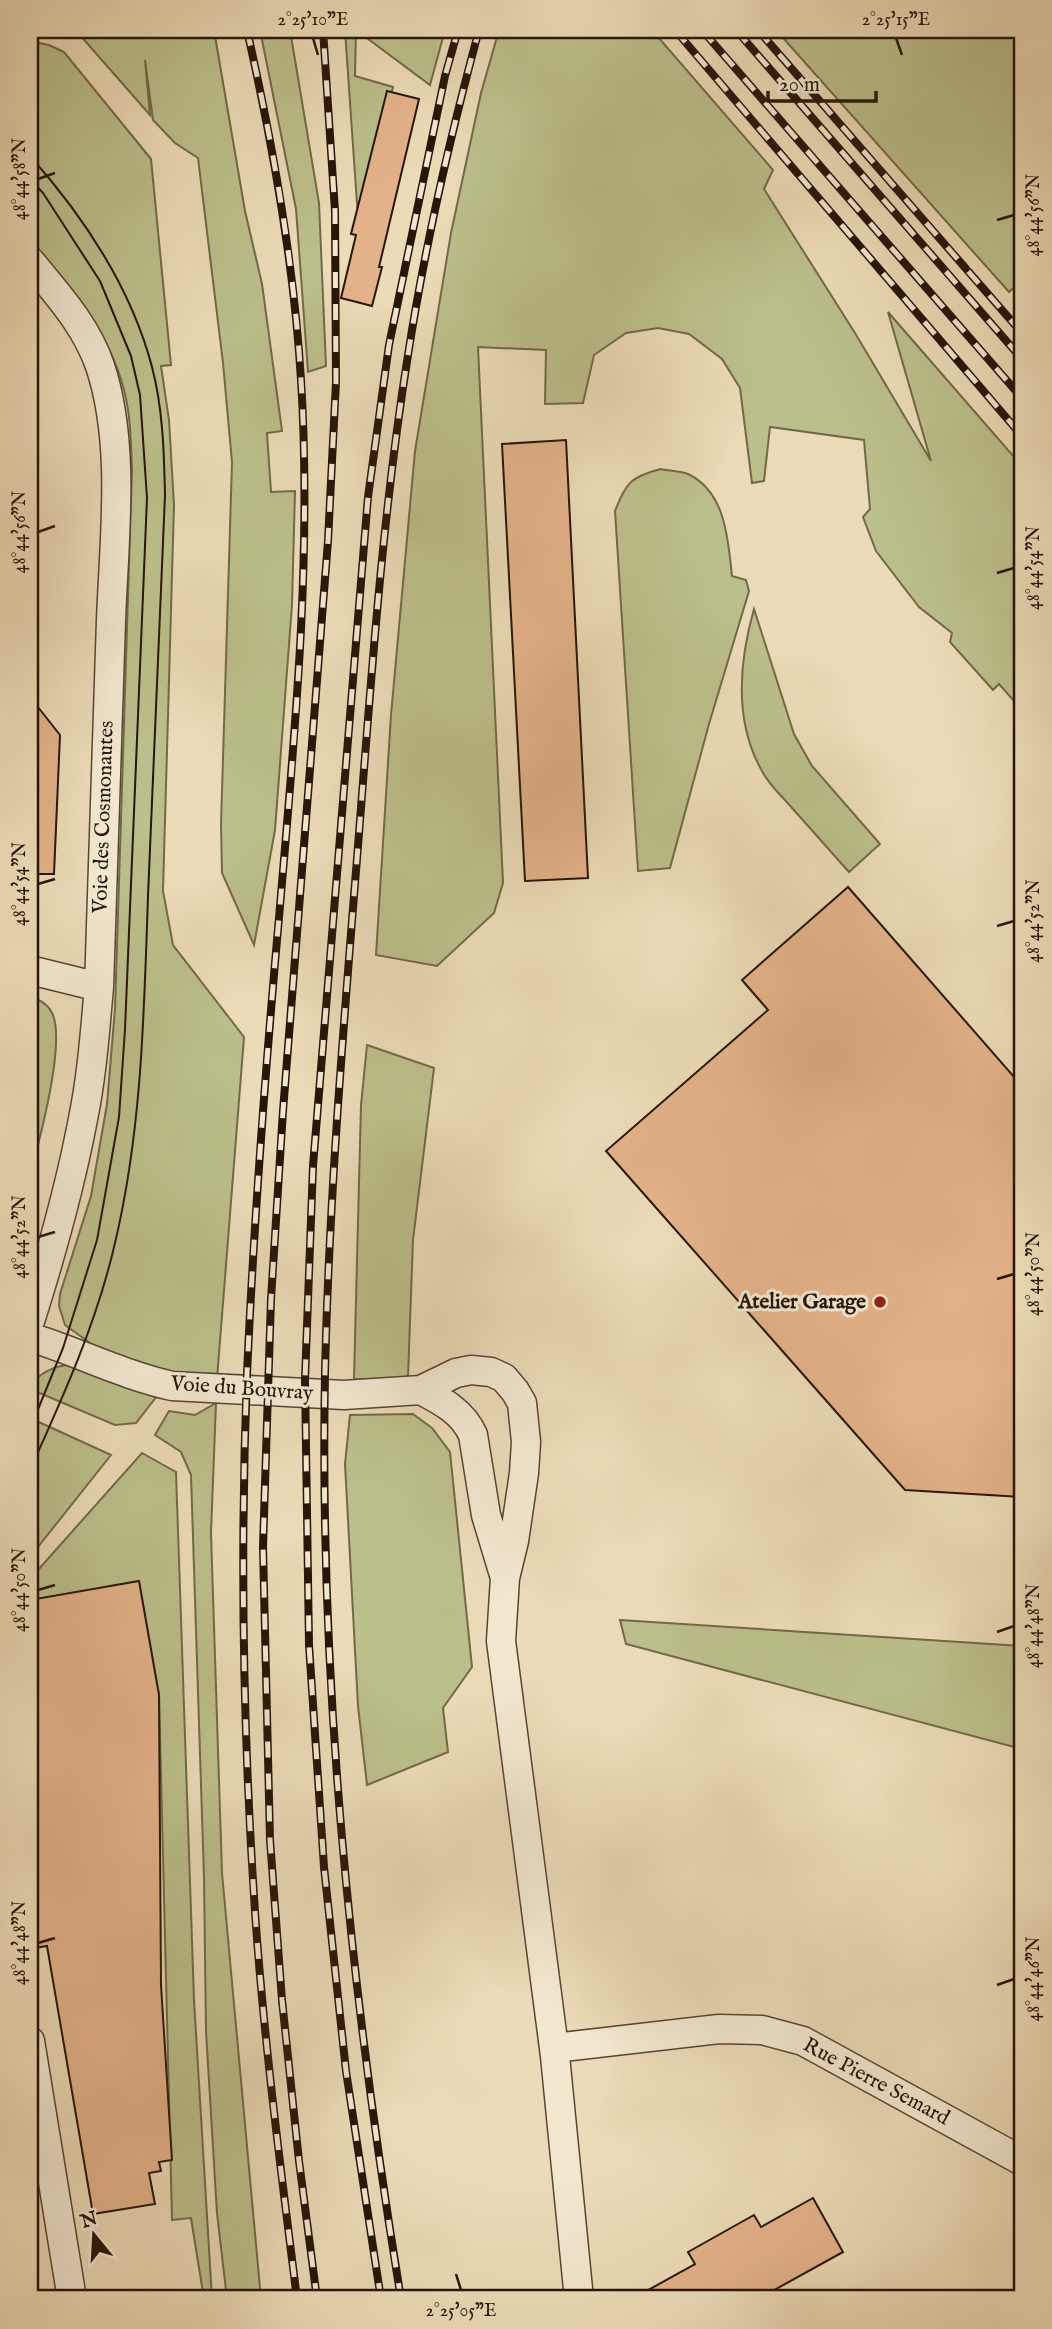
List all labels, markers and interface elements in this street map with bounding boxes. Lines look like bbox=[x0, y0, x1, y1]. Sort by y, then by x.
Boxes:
text: 2°25'10"E bbox=[278, 9, 348, 32]
text: 2°25'15"E bbox=[862, 9, 930, 32]
scale bar bbox=[768, 60, 877, 104]
text: 20 m bbox=[779, 72, 820, 99]
text: 48°44'58"N bbox=[9, 137, 32, 220]
text: 48°44'56"N bbox=[1023, 173, 1046, 256]
text: 48°44'56"N bbox=[9, 490, 32, 573]
text: 48°44'54"N bbox=[1023, 526, 1046, 610]
street label: Voie des Cosmonautes bbox=[87, 720, 121, 915]
text: 48°44'54"N bbox=[9, 842, 32, 926]
text: 48°44'52"N bbox=[1023, 879, 1046, 963]
text: 48°44'52"N bbox=[9, 1195, 32, 1279]
text: 48°44'50"N bbox=[1023, 1232, 1046, 1316]
place label: Atelier Garage bbox=[737, 1289, 866, 1316]
marker: Atelier Garage bbox=[872, 1294, 888, 1310]
street label: Voie du Bouvray bbox=[169, 1370, 315, 1407]
text: 48°44'50"N bbox=[9, 1548, 32, 1632]
text: 48°44'48"N bbox=[1023, 1583, 1046, 1668]
text: 48°44'48"N bbox=[9, 1900, 32, 1985]
text: 48°44'46"N bbox=[1023, 1936, 1046, 2022]
street label: Rue Pierre Semard bbox=[798, 2032, 955, 2132]
north arrow bbox=[60, 2200, 130, 2270]
text: N bbox=[77, 2207, 101, 2235]
text: 2°25'05"E bbox=[426, 2300, 496, 2323]

